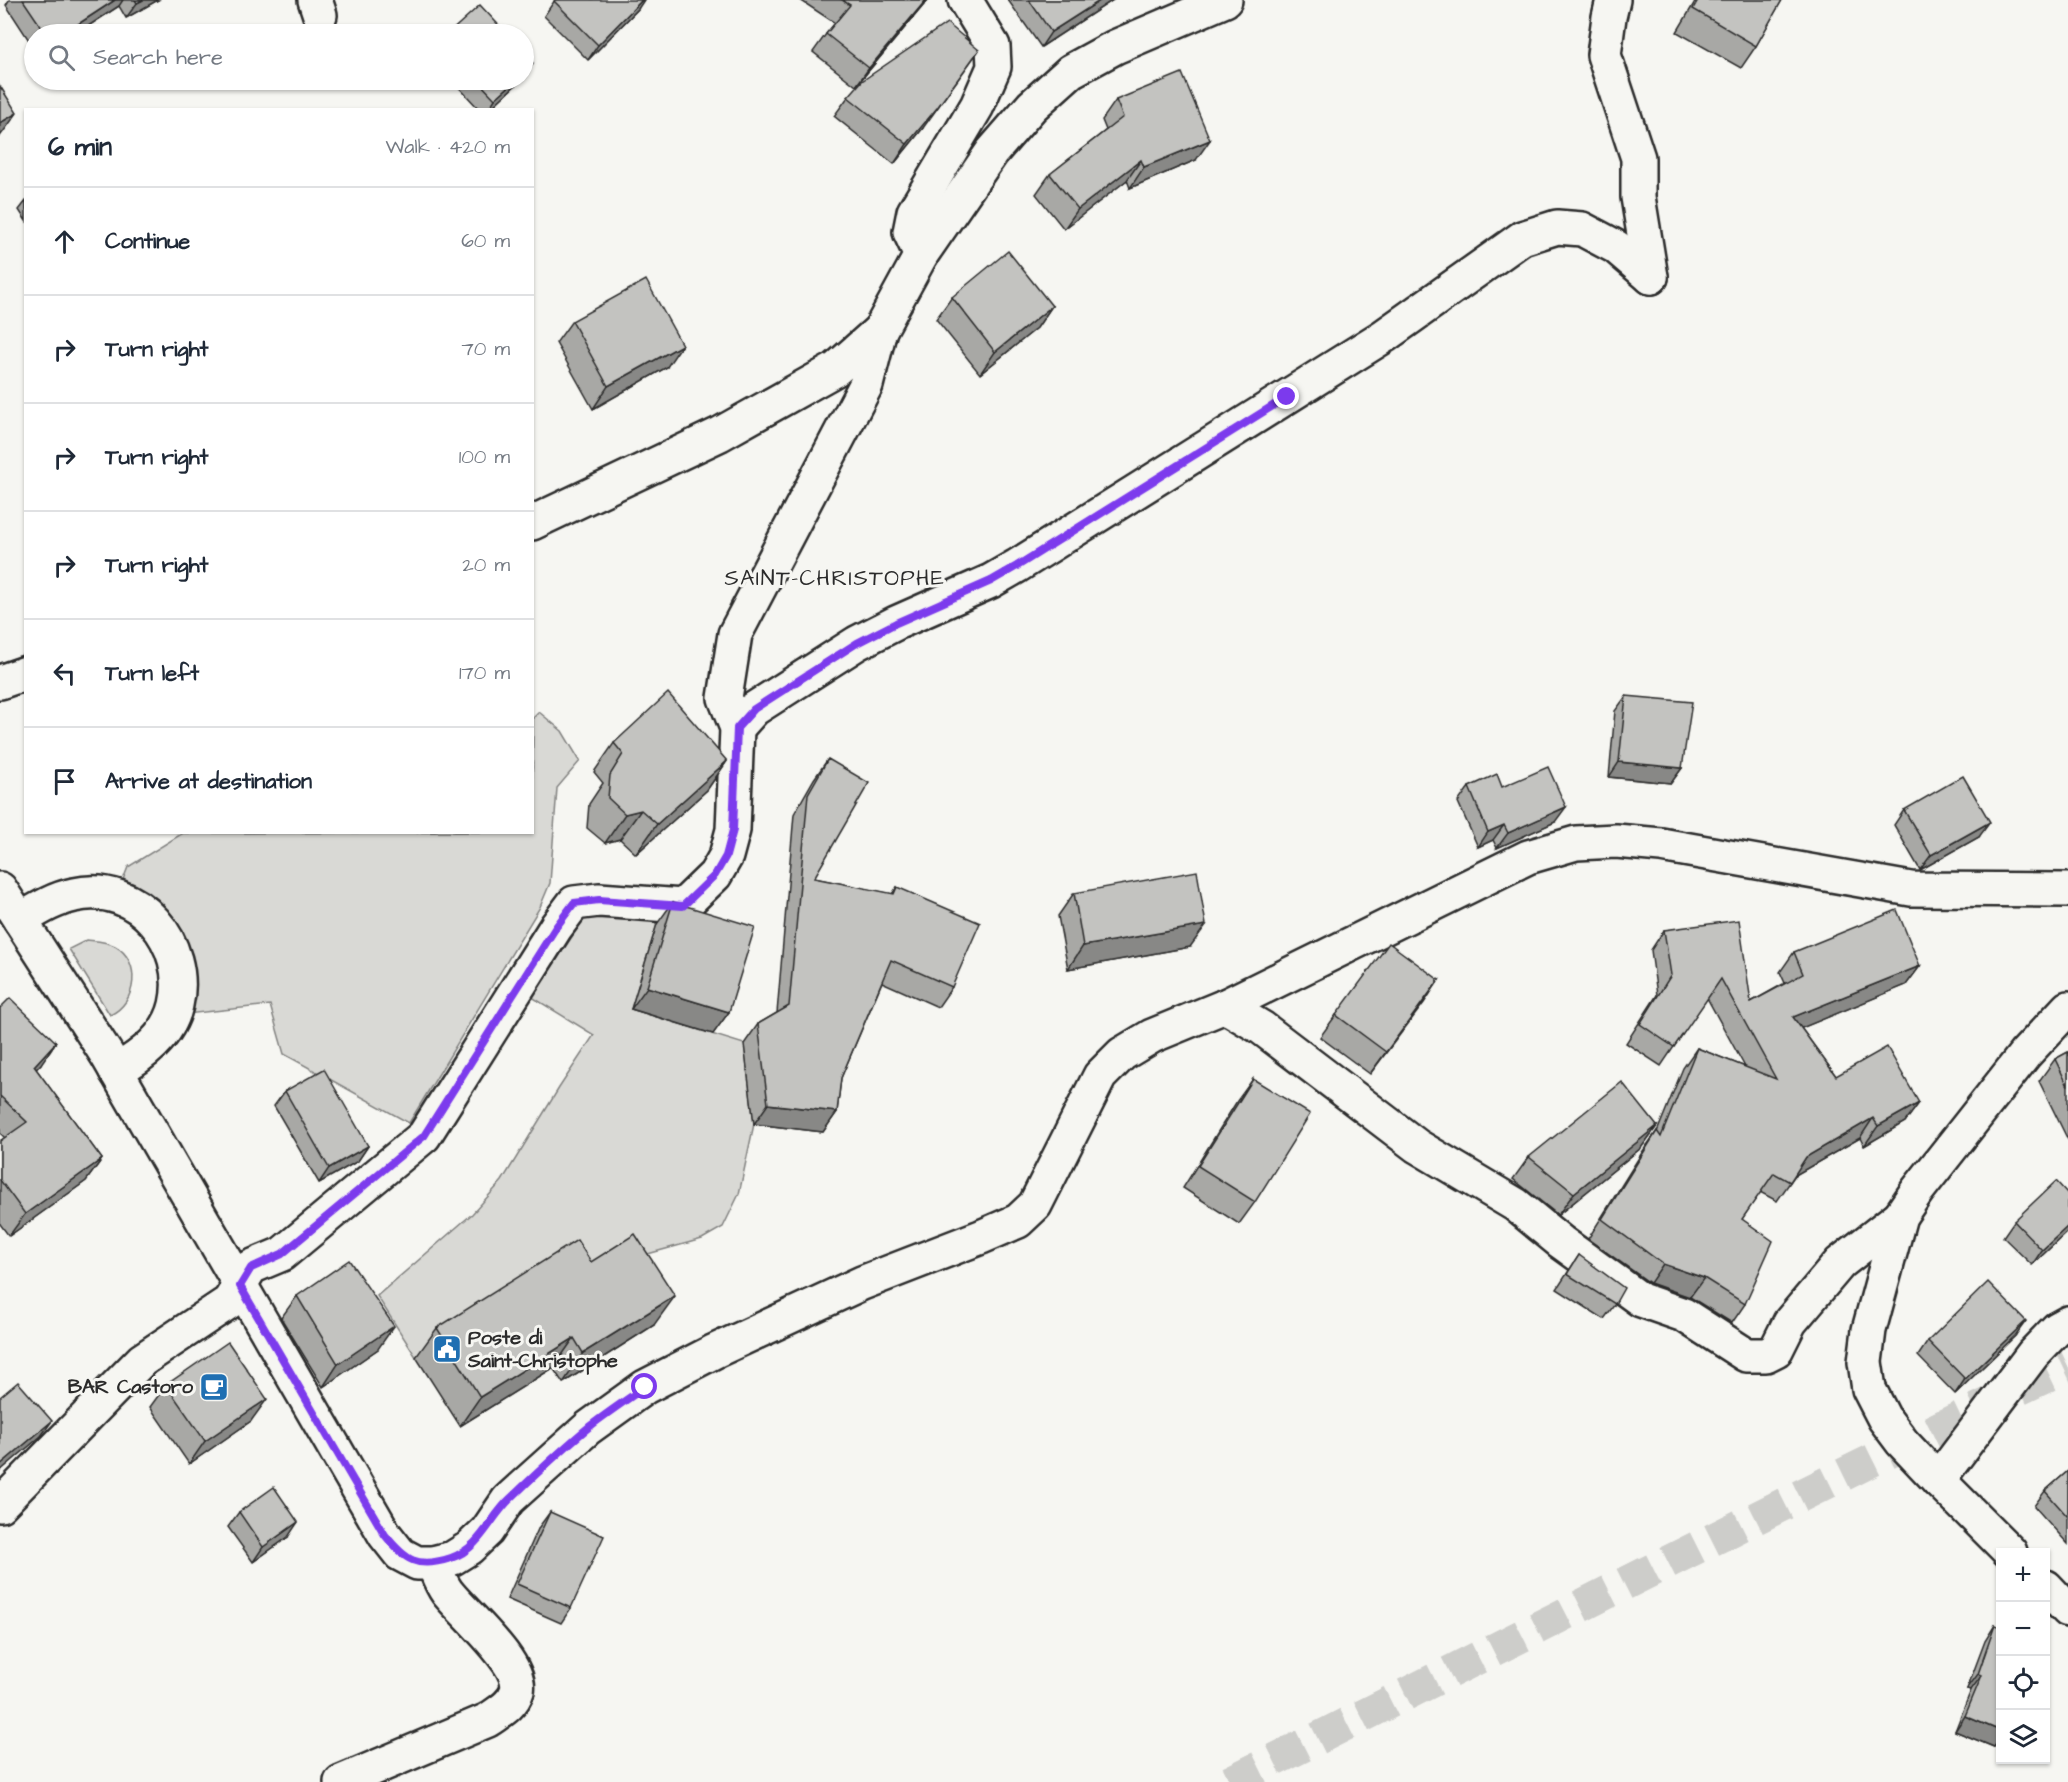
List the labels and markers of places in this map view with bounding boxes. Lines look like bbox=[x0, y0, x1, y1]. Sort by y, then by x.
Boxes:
place label: Poste di Saint-Christophe bbox=[467, 1324, 618, 1375]
public building icon: Poste di Saint-Christophe bbox=[431, 1333, 463, 1365]
cafe icon: BAR Castoro bbox=[198, 1371, 230, 1403]
place label: BAR Castoro bbox=[68, 1373, 194, 1401]

